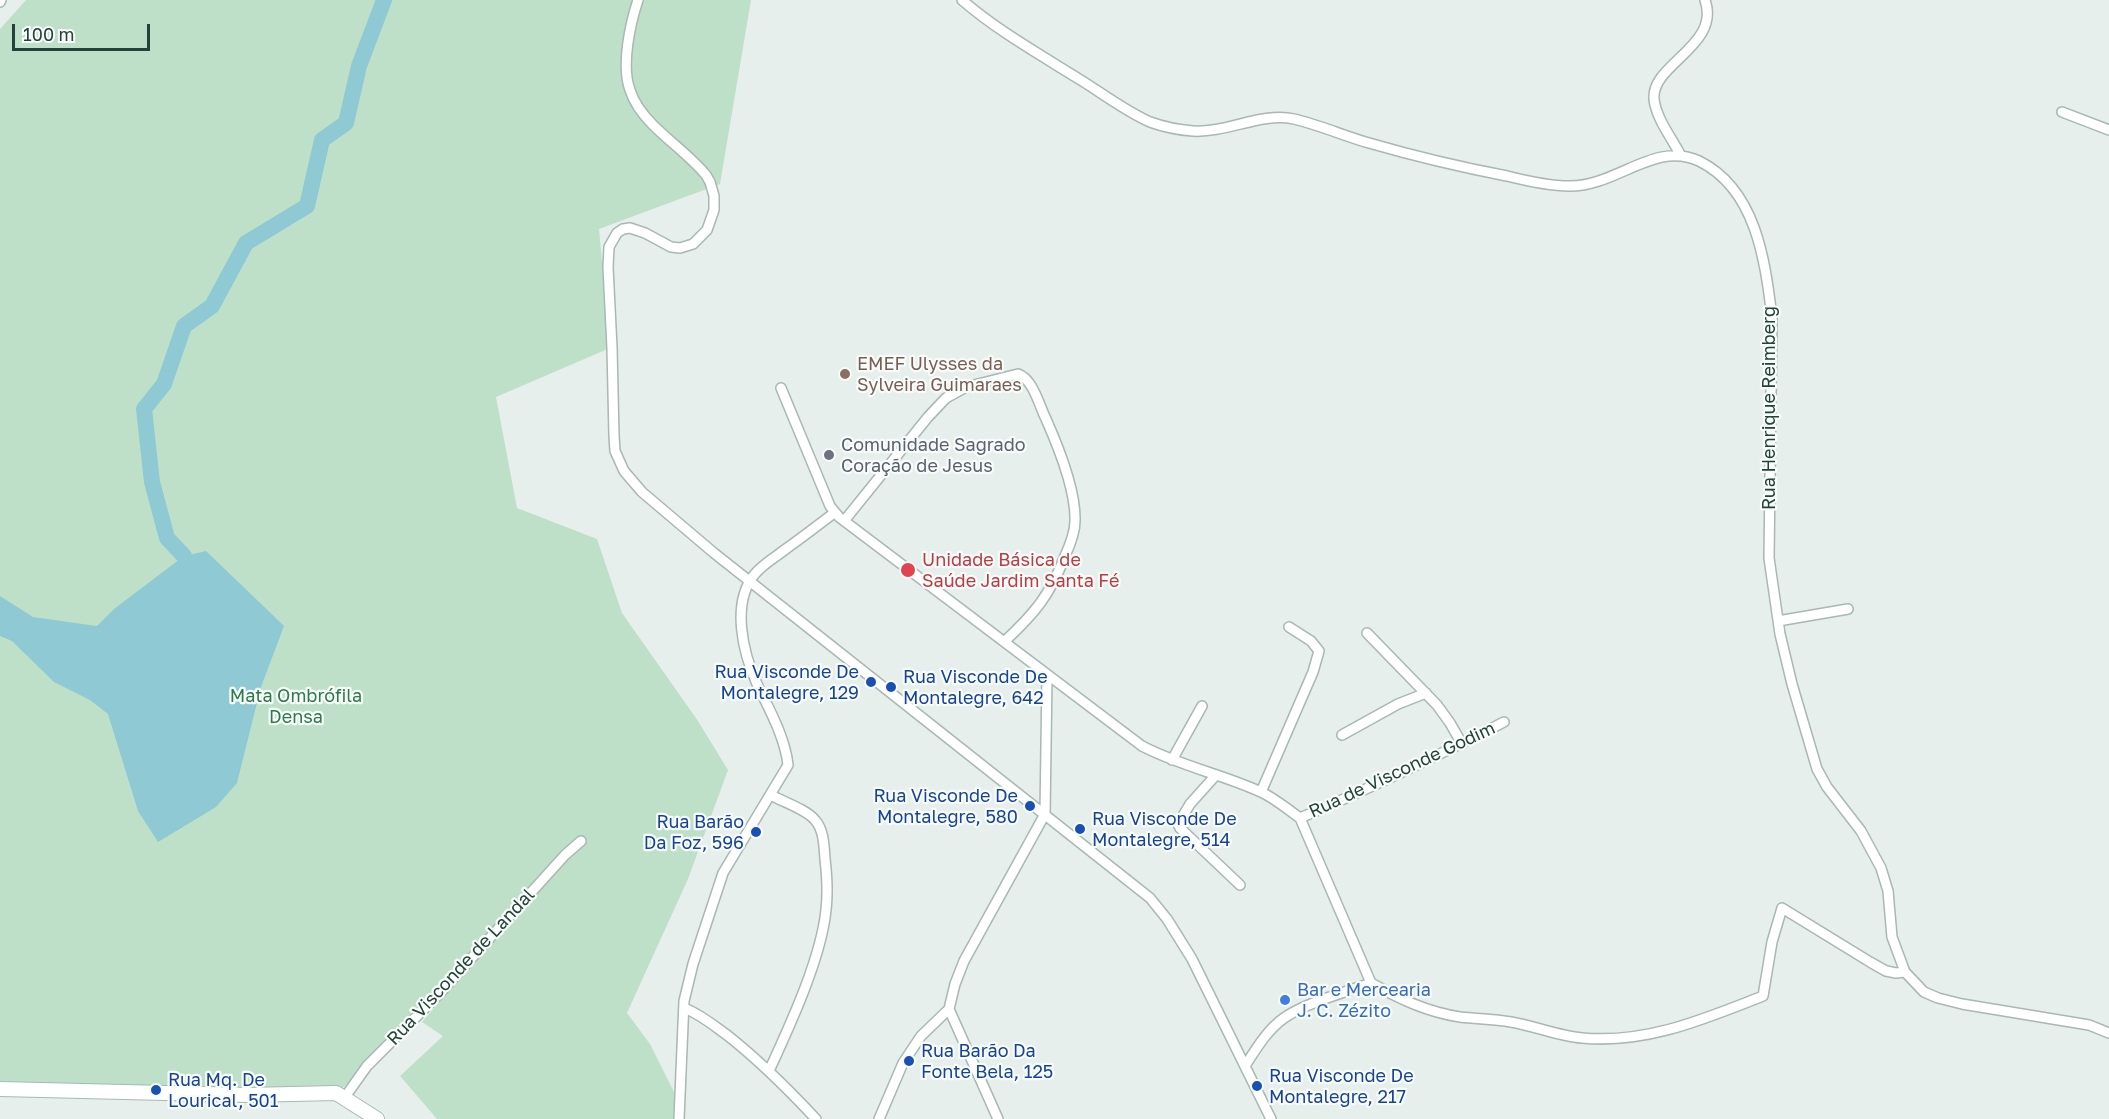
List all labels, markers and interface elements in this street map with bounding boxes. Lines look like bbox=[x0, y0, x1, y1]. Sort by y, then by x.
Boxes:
scale bar bbox=[15, 12, 153, 50]
text: 100 m bbox=[23, 23, 74, 45]
street label: Rua Henrique Reimberg bbox=[1758, 306, 1780, 510]
place label: EMEF Ulysses da Sylveira Guimaraes bbox=[857, 353, 1022, 395]
marker: EMEF Ulysses da Sylveira Guimaraes bbox=[838, 367, 852, 381]
place label: Comunidade Sagrado Coração de Jesus bbox=[841, 434, 1026, 476]
marker: Comunidade Sagrado Coração de Jesus bbox=[822, 448, 836, 462]
place label: Unidade Básica de Saúde Jardim Santa Fé bbox=[922, 549, 1119, 592]
marker: Unidade Básica de Saúde Jardim Santa Fé bbox=[899, 561, 917, 579]
place label: Rua Visconde De Montalegre, 129 bbox=[714, 661, 859, 704]
place label: Rua Visconde De Montalegre, 642 bbox=[903, 666, 1048, 708]
marker: Rua Visconde De Montalegre, 129 bbox=[864, 675, 878, 689]
marker: Rua Visconde De Montalegre, 642 bbox=[884, 680, 898, 694]
park label: Mata Ombrófila Densa bbox=[230, 685, 362, 728]
street label: Rua de Visconde Godim bbox=[1306, 717, 1498, 823]
place label: Rua Visconde De Montalegre, 580 bbox=[873, 785, 1018, 828]
marker: Rua Visconde De Montalegre, 580 bbox=[1023, 799, 1037, 813]
place label: Rua Visconde De Montalegre, 514 bbox=[1092, 808, 1237, 850]
place label: Rua Barão Da Foz, 596 bbox=[644, 811, 744, 854]
marker: Rua Visconde De Montalegre, 514 bbox=[1073, 822, 1087, 836]
marker: Rua Barão Da Foz, 596 bbox=[749, 825, 763, 839]
street label: Rua Visconde de Landal bbox=[383, 884, 539, 1050]
place label: Bar e Mercearia J. C. Zézito bbox=[1297, 979, 1431, 1022]
marker: Bar e Mercearia J. C. Zézito bbox=[1278, 993, 1292, 1007]
place label: Rua Barão Da Fonte Bela, 125 bbox=[921, 1040, 1053, 1082]
marker: Rua Barão Da Fonte Bela, 125 bbox=[902, 1054, 916, 1068]
place label: Rua Visconde De Montalegre, 217 bbox=[1269, 1065, 1414, 1108]
place label: Rua Mq. De Lourical, 501 bbox=[168, 1069, 278, 1112]
marker: Rua Visconde De Montalegre, 217 bbox=[1250, 1079, 1264, 1093]
marker: Rua Mq. De Lourical, 501 bbox=[149, 1083, 163, 1097]

